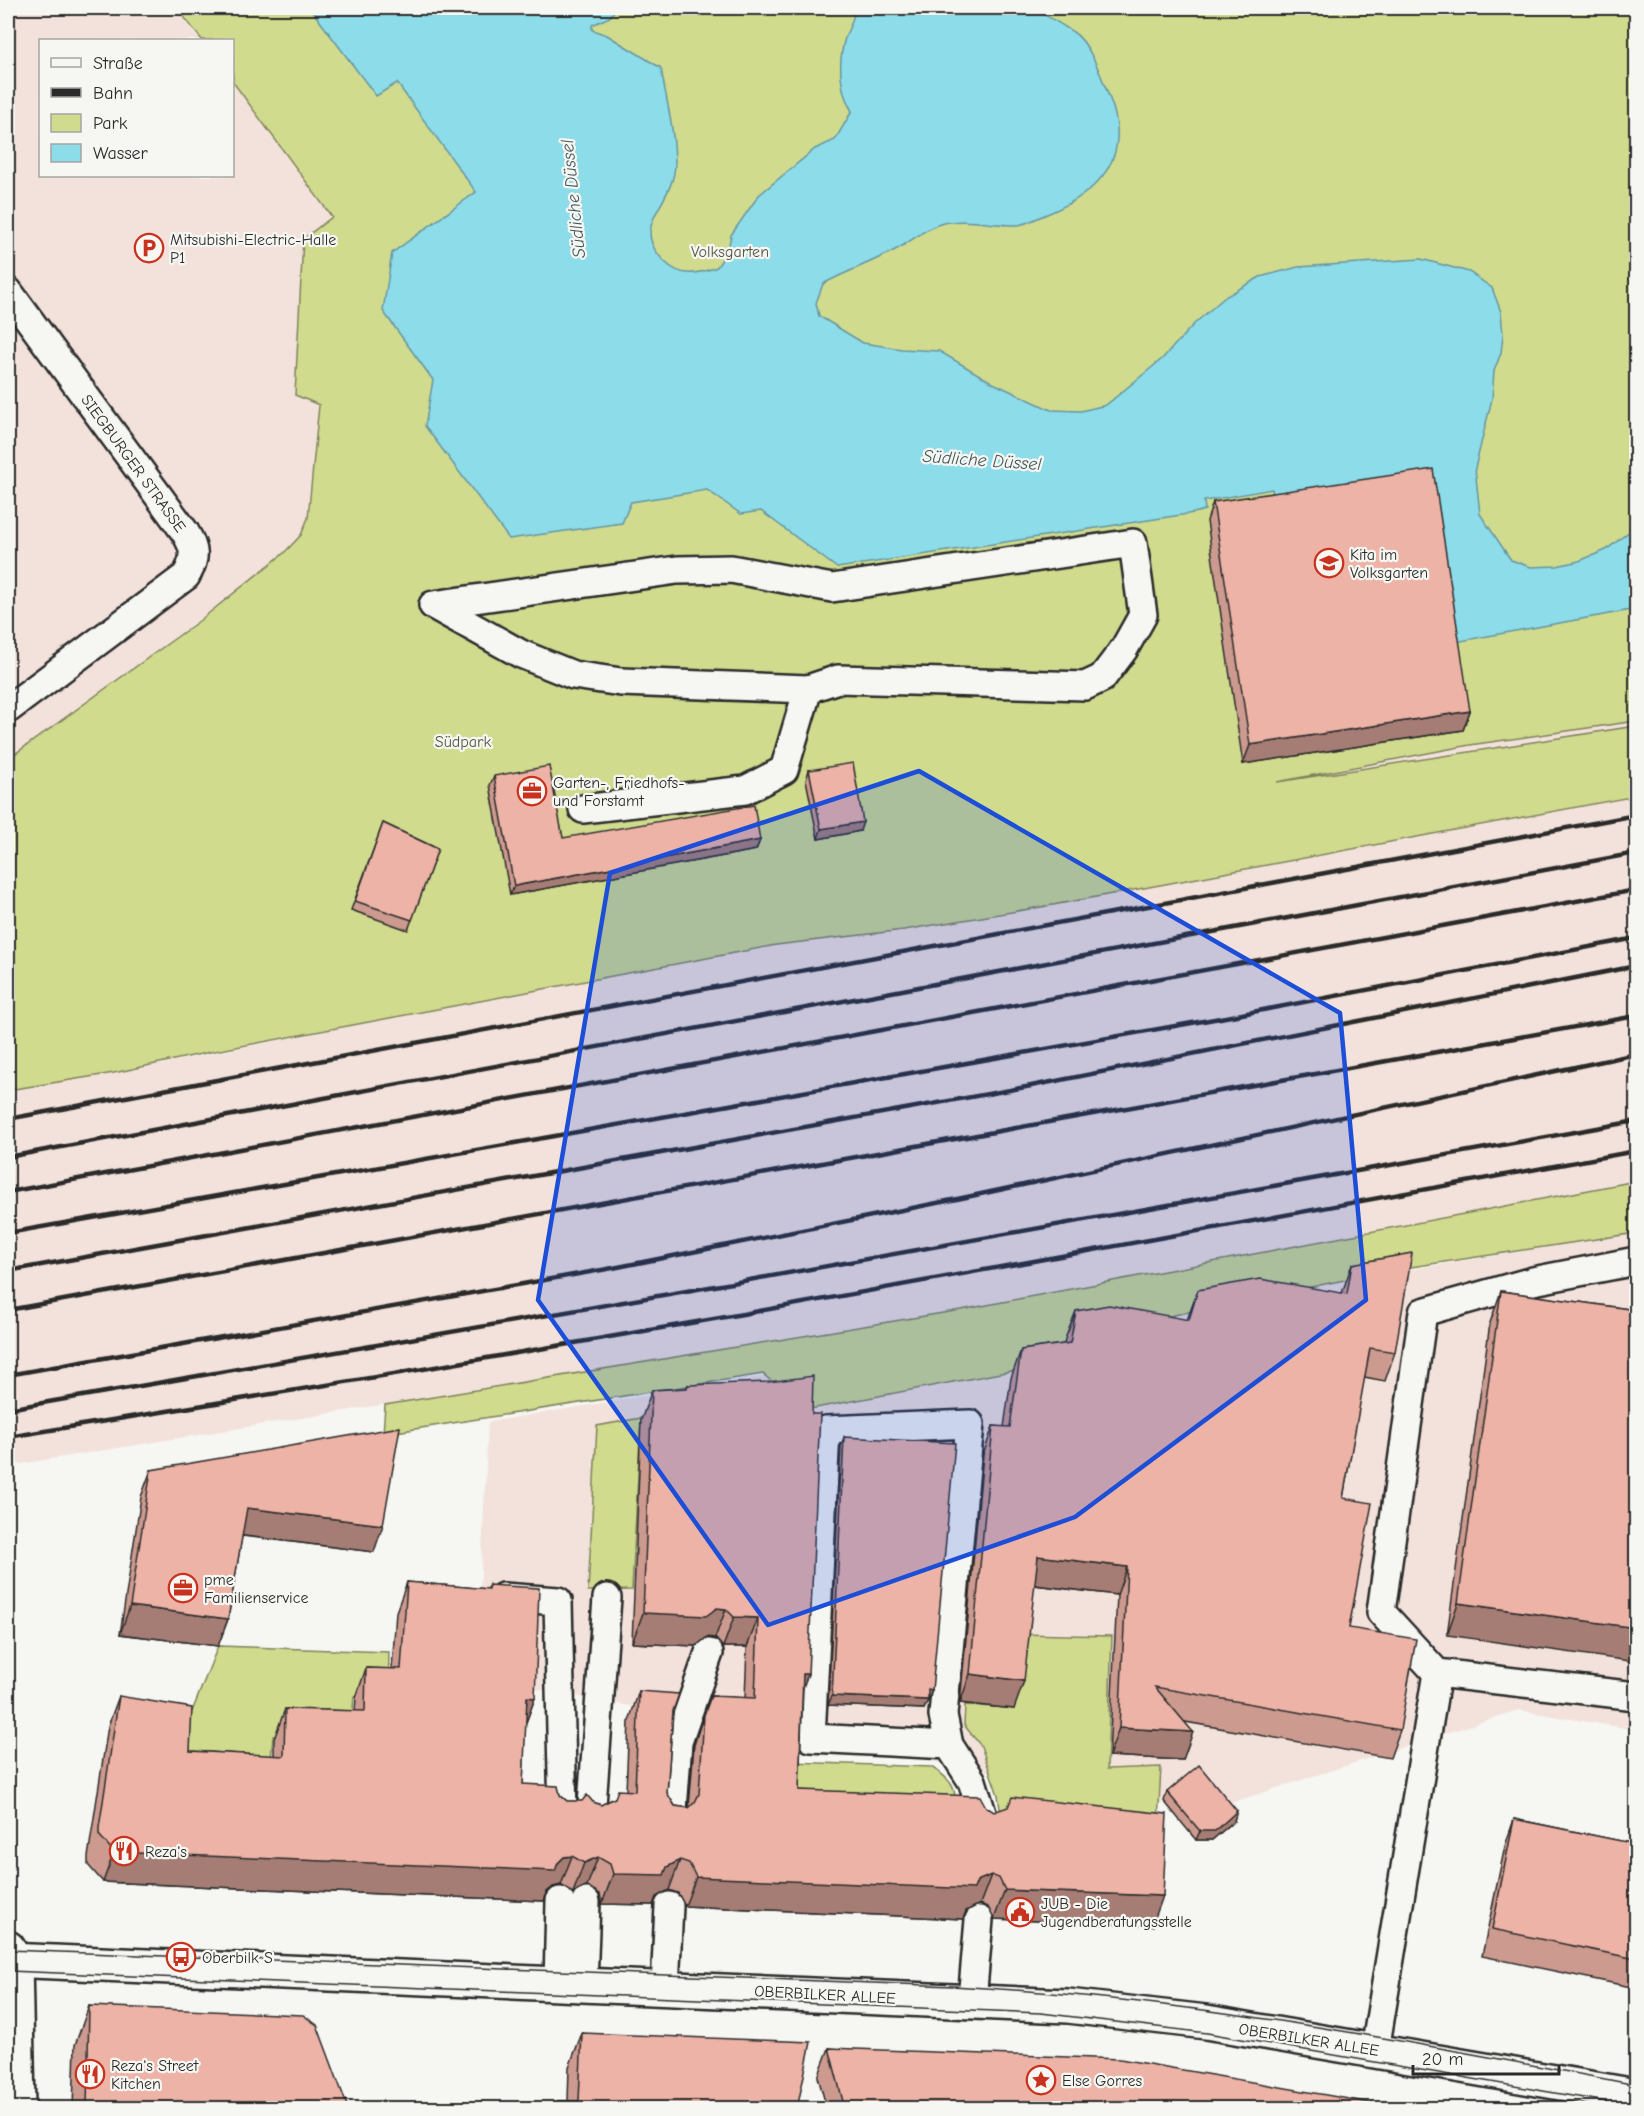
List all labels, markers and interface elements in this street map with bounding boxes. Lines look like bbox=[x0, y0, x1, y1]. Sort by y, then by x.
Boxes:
legend bbox=[39, 39, 234, 177]
text: Straße bbox=[93, 53, 143, 74]
text: Bahn bbox=[93, 83, 133, 104]
text: Park bbox=[93, 113, 128, 134]
water label: Südliche Düssel bbox=[557, 138, 590, 259]
text: Wasser bbox=[93, 143, 149, 164]
place label: Mitsubishi-Electric-Halle P1 bbox=[170, 231, 336, 267]
parking icon: Mitsubishi-Electric-Halle P1 bbox=[133, 232, 165, 264]
park label: Volksgarten bbox=[691, 243, 769, 261]
street label: SIEGBURGER STRASSE bbox=[77, 391, 189, 536]
water label: Südliche Düssel bbox=[922, 446, 1043, 475]
place label: Kita im Volksgarten bbox=[1350, 546, 1428, 582]
school or university icon: Kita im Volksgarten bbox=[1313, 547, 1345, 579]
park label: Südpark bbox=[435, 733, 491, 751]
place label: Garten-, Friedhofs- und Forstamt bbox=[553, 774, 685, 810]
office icon: Garten-, Friedhofs- und Forstamt bbox=[516, 775, 548, 807]
place label: pme Familienservice bbox=[204, 1571, 308, 1607]
office icon: pme Familienservice bbox=[167, 1572, 199, 1604]
restaurant icon: Reza's bbox=[108, 1835, 140, 1867]
place label: Reza's bbox=[145, 1843, 187, 1861]
place label: JUB - Die Jugendberatungsstelle bbox=[1041, 1895, 1192, 1931]
public building icon: JUB - Die Jugendberatungsstelle bbox=[1004, 1896, 1036, 1928]
bus stop icon: Oberbilk S bbox=[165, 1941, 197, 1973]
place label: Oberbilk S bbox=[202, 1949, 273, 1967]
street label: OBERBILKER ALLEE bbox=[754, 1982, 897, 2008]
street label: OBERBILKER ALLEE bbox=[1237, 2020, 1381, 2060]
scale bar bbox=[1413, 2038, 1558, 2076]
text: 20 m bbox=[1422, 2049, 1463, 2070]
place label: Reza's Street Kitchen bbox=[111, 2057, 199, 2093]
restaurant icon: Reza's Street Kitchen bbox=[74, 2058, 106, 2090]
place icon: Else Gorres bbox=[1025, 2064, 1057, 2096]
place label: Else Gorres bbox=[1062, 2072, 1142, 2090]

